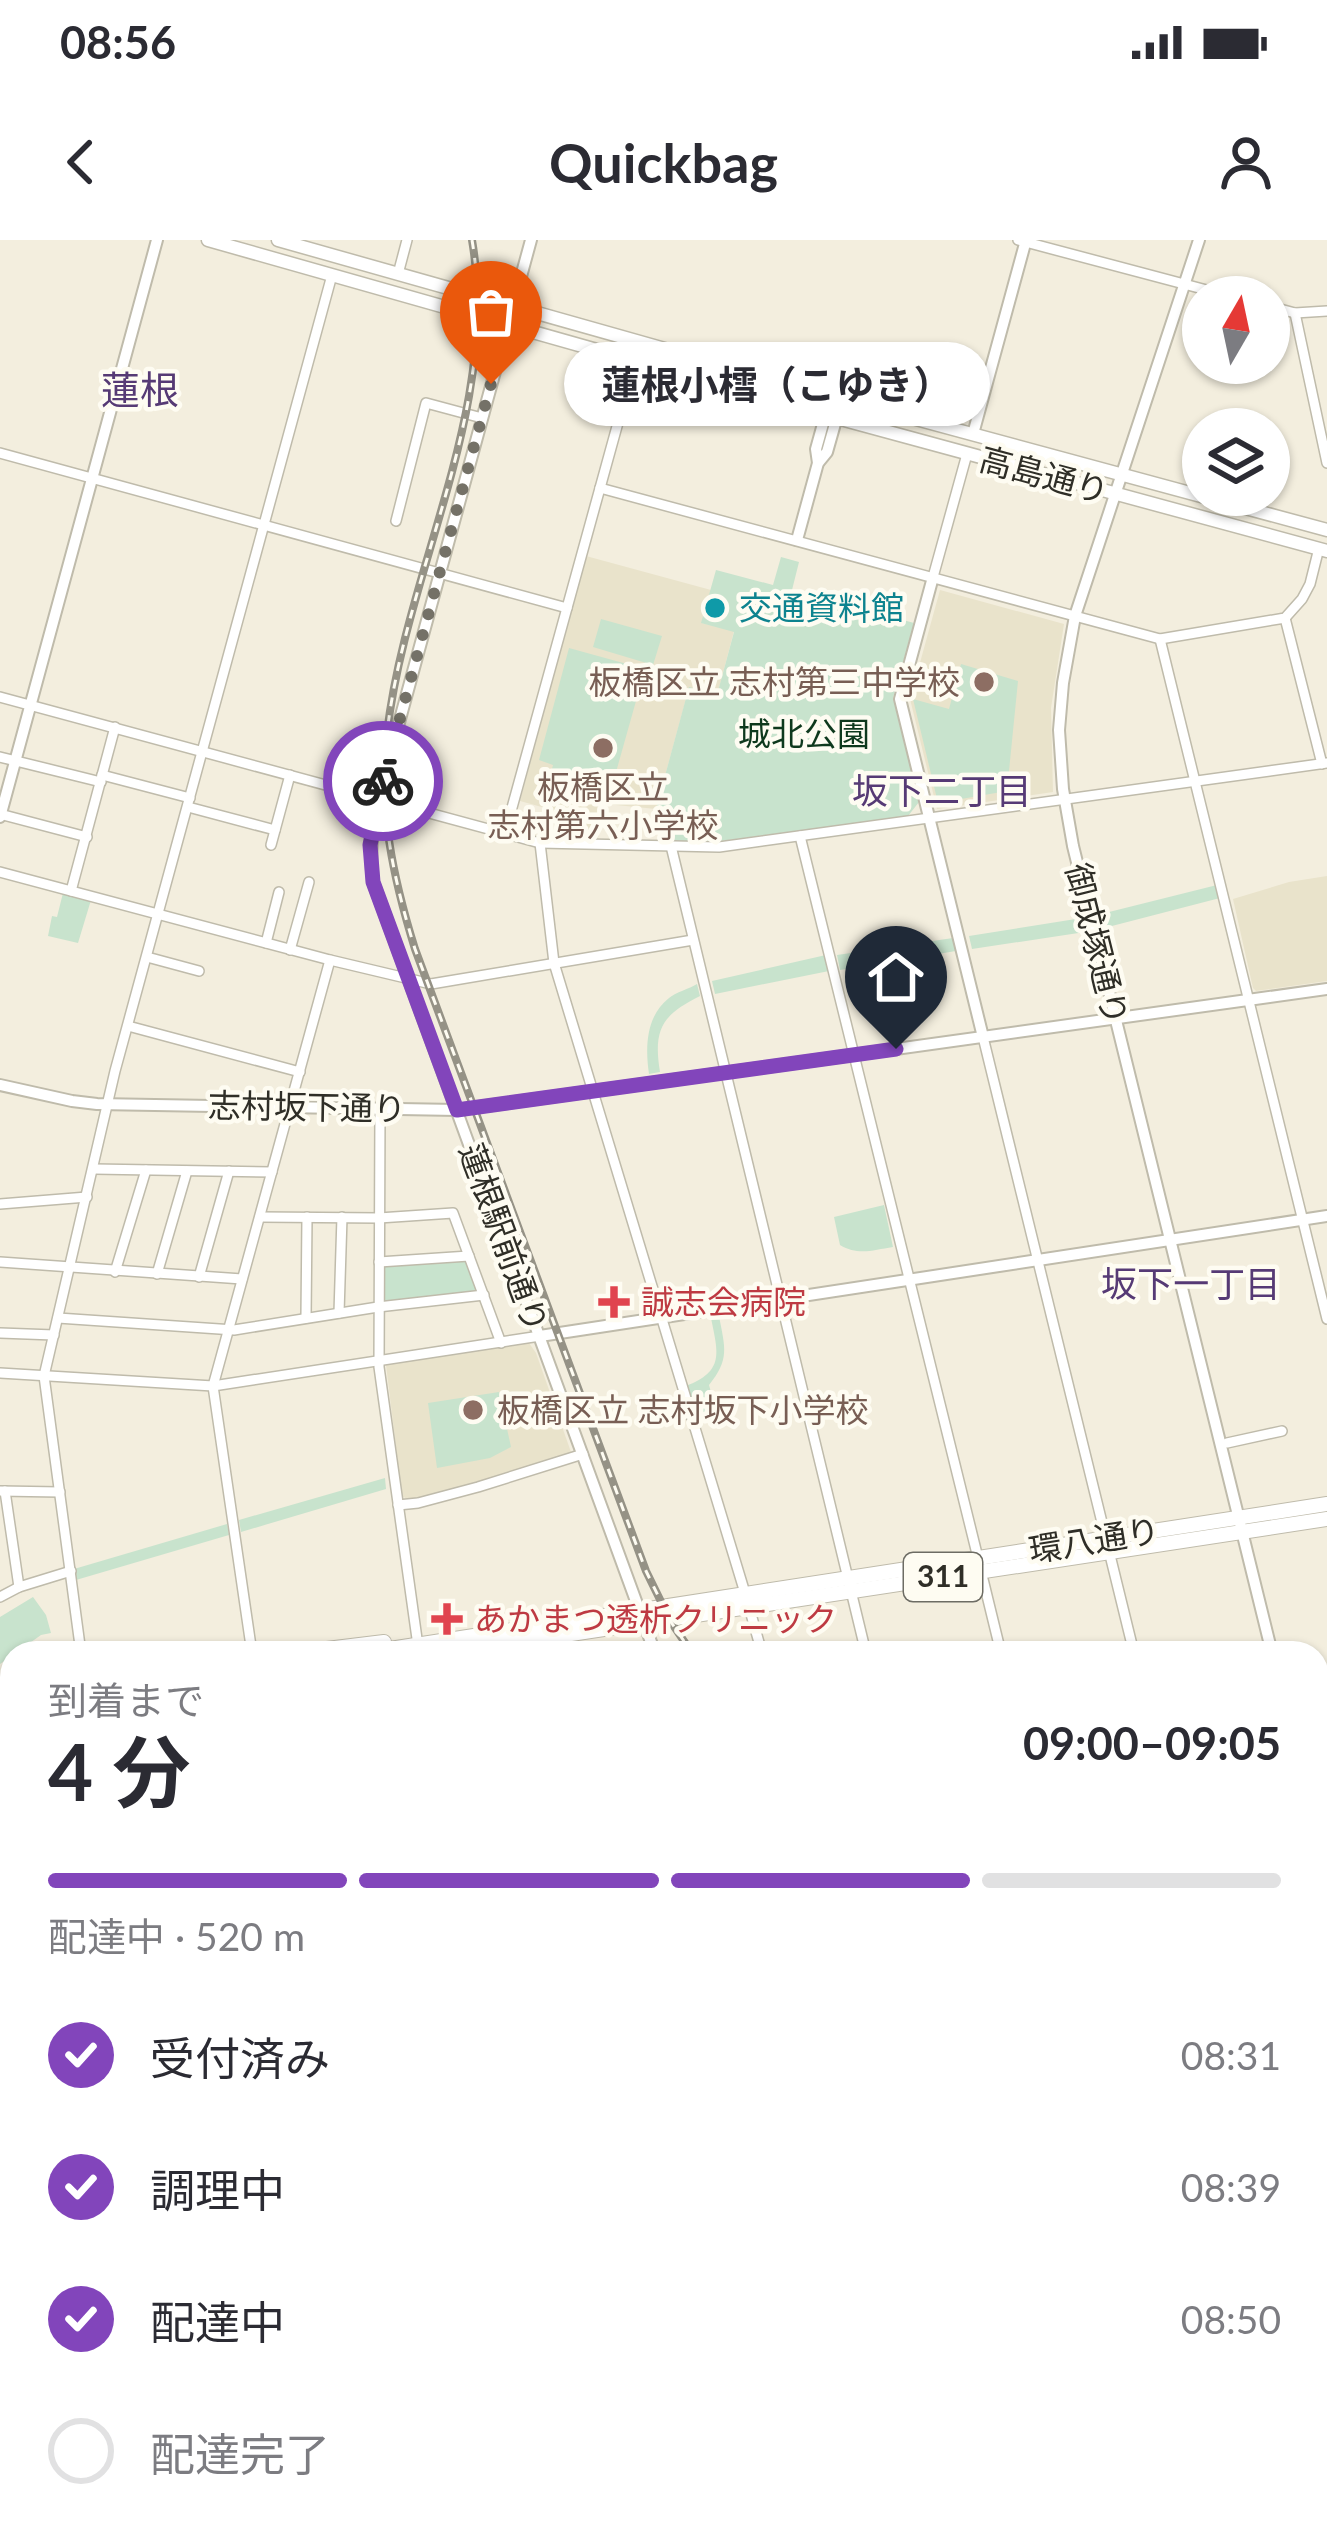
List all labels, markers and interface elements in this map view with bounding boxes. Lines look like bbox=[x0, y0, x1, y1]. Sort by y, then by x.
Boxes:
text: 08:56 bbox=[60, 15, 176, 69]
icon: back bbox=[48, 129, 114, 195]
icon: person bbox=[1213, 129, 1279, 195]
text: Quickbag bbox=[549, 130, 778, 195]
pin bbox=[440, 261, 542, 384]
north arrow bbox=[1182, 276, 1290, 384]
map controls bbox=[1182, 276, 1290, 516]
icon: bag bbox=[458, 279, 524, 345]
callout: 蓮根小樰（こゆき） bbox=[563, 342, 989, 426]
text: 蓮根小樰（こゆき） bbox=[601, 361, 953, 407]
district label: 蓮根 bbox=[101, 366, 179, 412]
button: layers bbox=[1182, 408, 1290, 516]
street label: 高島通り bbox=[975, 438, 1113, 510]
place label: 交通資料館 bbox=[739, 587, 904, 627]
marker: 交通資料館 bbox=[702, 595, 728, 621]
place label: 板橋区立 志村第三中学校 bbox=[589, 661, 960, 701]
marker: 板橋区立 志村第三中学校 bbox=[971, 669, 997, 695]
park label: 城北公園 bbox=[738, 713, 870, 753]
courier bbox=[323, 721, 443, 841]
marker: 板橋区立 志村第六小学校 bbox=[590, 735, 616, 761]
icon: bike bbox=[350, 748, 416, 814]
place label: 板橋区立 志村第六小学校 bbox=[488, 766, 719, 844]
district label: 坂下二丁目 bbox=[852, 768, 1032, 812]
street label: 御成塚通り bbox=[1059, 859, 1137, 1029]
pin bbox=[845, 926, 947, 1049]
icon: home bbox=[863, 944, 929, 1010]
street label: 志村坂下通り bbox=[208, 1084, 406, 1128]
street label: 蓮根駅前通り bbox=[452, 1138, 558, 1338]
district label: 坂下一丁目 bbox=[1101, 1261, 1281, 1305]
place label: 誠志会病院 bbox=[641, 1281, 806, 1321]
marker: 誠志会病院 bbox=[598, 1286, 630, 1318]
place label: 板橋区立 志村坂下小学校 bbox=[497, 1389, 868, 1429]
marker: 板橋区立 志村坂下小学校 bbox=[460, 1397, 486, 1423]
street label: 環八通り bbox=[1026, 1509, 1162, 1569]
road number: 311 bbox=[904, 1553, 982, 1601]
place label: あかまつ透析クリニック bbox=[474, 1598, 837, 1638]
marker: あかまつ透析クリニック bbox=[431, 1603, 463, 1635]
text: 到着まで bbox=[48, 1677, 204, 1723]
text: 09:00–09:05 bbox=[1023, 1716, 1281, 1770]
text: 4 分 bbox=[48, 1724, 190, 1818]
text: 配達中 · 520 m bbox=[48, 1913, 305, 1959]
icon: check bbox=[48, 2022, 114, 2088]
text: 受付済み bbox=[150, 2031, 330, 2085]
text: 08:31 bbox=[1181, 2032, 1281, 2078]
icon: check bbox=[48, 2154, 114, 2220]
text: 調理中 bbox=[150, 2163, 285, 2217]
text: 08:39 bbox=[1181, 2164, 1281, 2210]
icon: check bbox=[48, 2286, 114, 2352]
text: 配達中 bbox=[150, 2295, 285, 2349]
text: 08:50 bbox=[1181, 2296, 1281, 2342]
text: 配達完了 bbox=[150, 2427, 330, 2481]

